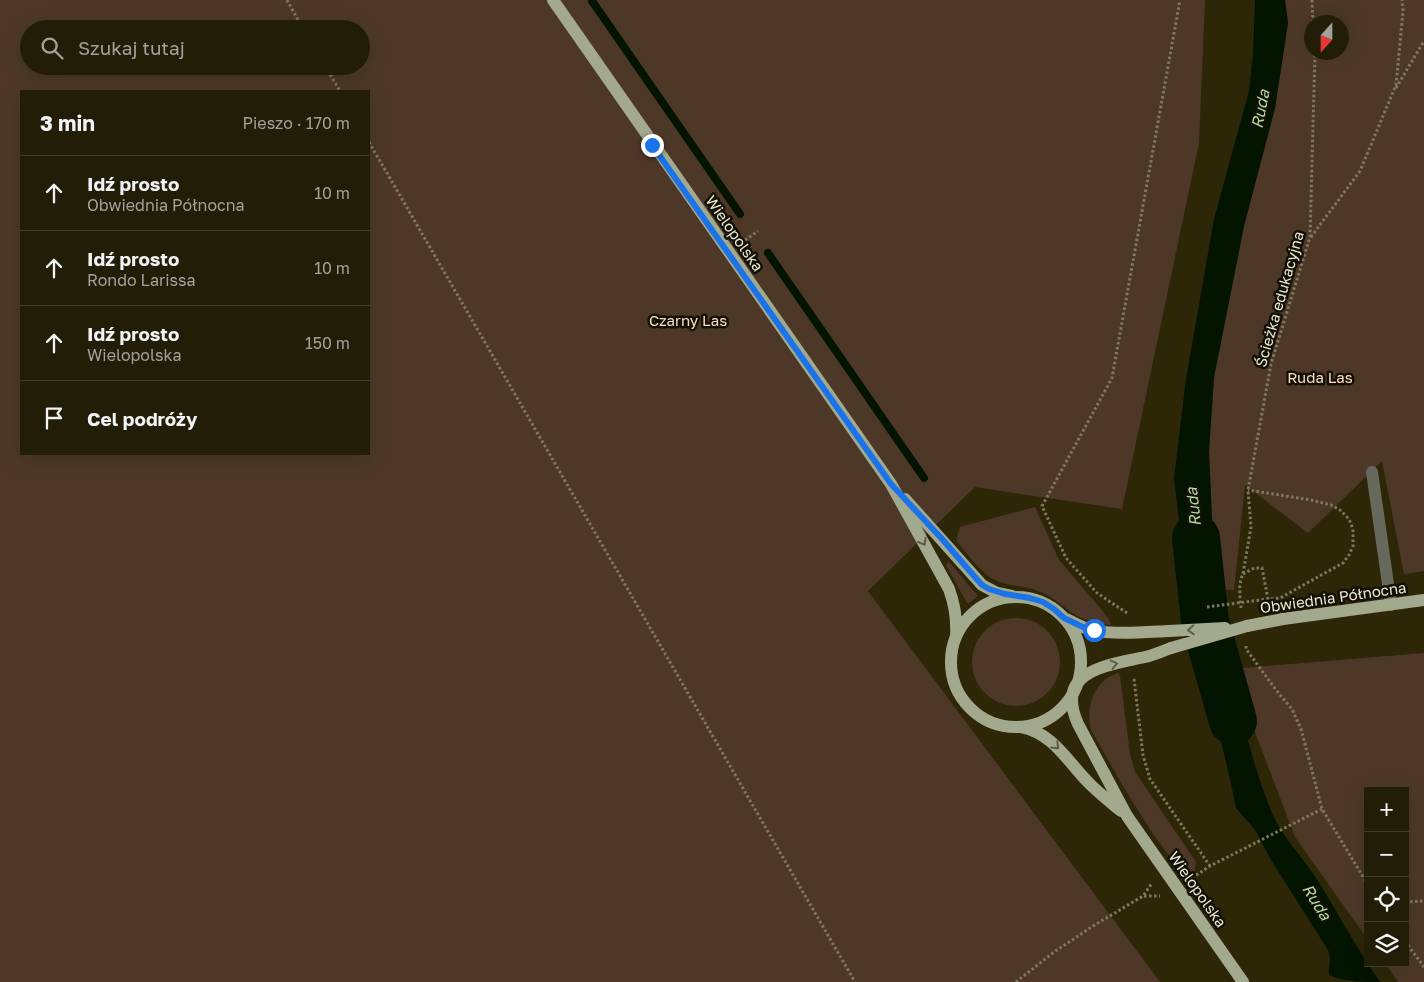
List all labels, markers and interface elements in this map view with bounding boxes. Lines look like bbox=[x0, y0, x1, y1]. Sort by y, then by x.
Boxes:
north arrow bbox=[1304, 15, 1349, 60]
search box bbox=[20, 20, 370, 75]
icon: search bbox=[38, 34, 66, 62]
text: Szukaj tutaj bbox=[78, 36, 185, 59]
water label: Ruda bbox=[1246, 87, 1274, 130]
text: 3 min bbox=[40, 110, 95, 136]
text: Pieszo · 170 m bbox=[243, 113, 350, 133]
route end bbox=[641, 134, 664, 157]
text: Idź prosto bbox=[87, 172, 179, 195]
icon: ahead bbox=[40, 179, 68, 207]
text: 10 m bbox=[314, 183, 350, 203]
street label: Wielopolska bbox=[702, 192, 768, 274]
text: Obwiednia Północna bbox=[87, 195, 245, 215]
street label: Ścieżka edukacyjna bbox=[1251, 229, 1307, 369]
text: Idź prosto bbox=[87, 247, 179, 270]
icon: ahead bbox=[40, 254, 68, 282]
text: 10 m bbox=[314, 258, 350, 278]
text: Rondo Larissa bbox=[87, 270, 195, 290]
park label: Czarny Las bbox=[649, 311, 727, 329]
text: Idź prosto bbox=[87, 322, 179, 345]
icon: ahead bbox=[40, 329, 68, 357]
text: 150 m bbox=[305, 333, 350, 353]
text: Wielopolska bbox=[87, 345, 181, 365]
park label: Ruda Las bbox=[1287, 368, 1353, 386]
icon: arrive bbox=[40, 404, 68, 432]
text: Cel podróży bbox=[87, 407, 197, 430]
water label: Ruda bbox=[1181, 486, 1205, 528]
one-way arrow bbox=[917, 537, 927, 546]
street label: Obwiednia Północna bbox=[1259, 578, 1407, 616]
route start bbox=[1083, 619, 1106, 642]
one-way arrow bbox=[1186, 624, 1194, 635]
one-way arrow bbox=[1109, 659, 1118, 670]
one-way arrow bbox=[1050, 740, 1059, 749]
map controls bbox=[1364, 787, 1409, 967]
button: + bbox=[1364, 787, 1409, 832]
button: − bbox=[1364, 832, 1409, 877]
street label: Wielopolska bbox=[1165, 848, 1231, 930]
button: locate bbox=[1364, 877, 1409, 922]
water label: Ruda bbox=[1298, 880, 1336, 925]
button: layers bbox=[1364, 922, 1409, 967]

